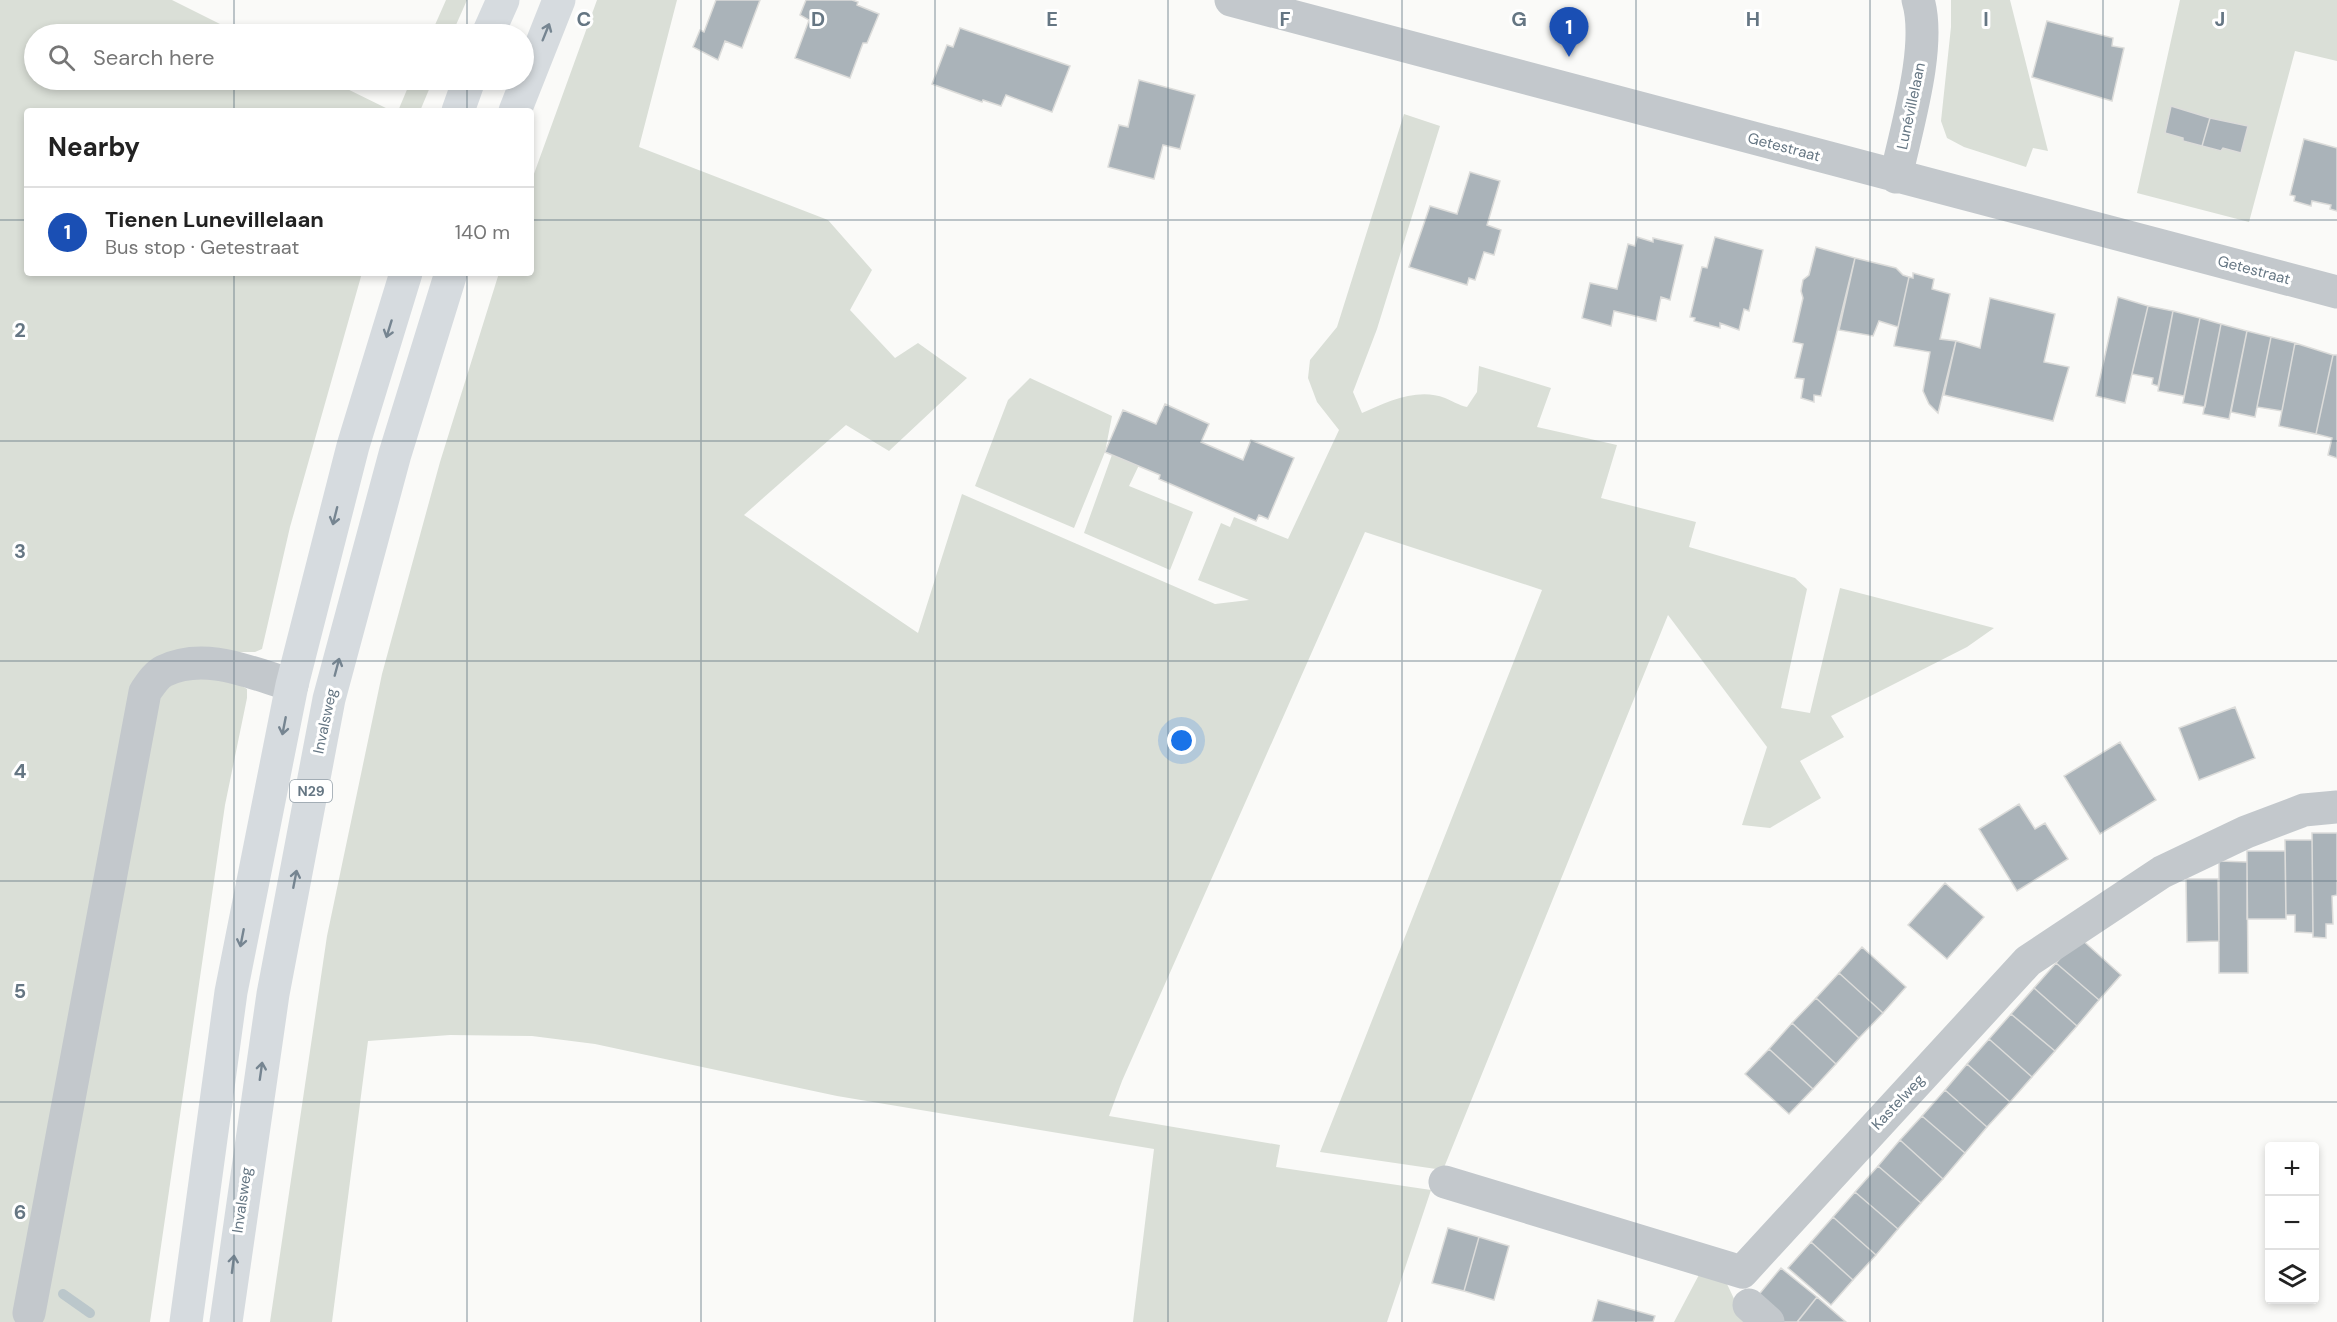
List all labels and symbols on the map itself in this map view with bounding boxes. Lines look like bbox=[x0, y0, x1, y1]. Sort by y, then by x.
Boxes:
text: C bbox=[577, 6, 591, 32]
text: D bbox=[811, 6, 825, 32]
text: E bbox=[1046, 6, 1058, 32]
text: F bbox=[1279, 6, 1291, 32]
text: G bbox=[1511, 6, 1527, 32]
text: H bbox=[1746, 6, 1760, 32]
text: I bbox=[1983, 6, 1989, 32]
text: J bbox=[2215, 6, 2225, 32]
pin: 1 bbox=[1550, 8, 1588, 57]
one-way arrow bbox=[541, 24, 552, 42]
street label: Lunévillelaan bbox=[1892, 61, 1930, 151]
street label: Getestraat bbox=[1745, 128, 1823, 166]
street label: Getestraat bbox=[2215, 251, 2293, 289]
text: 2 bbox=[14, 317, 26, 343]
one-way arrow bbox=[383, 319, 394, 338]
one-way arrow bbox=[329, 506, 341, 525]
text: 3 bbox=[14, 538, 26, 564]
one-way arrow bbox=[332, 658, 343, 677]
street label: Invalsweg bbox=[308, 687, 342, 755]
one-way arrow bbox=[278, 716, 289, 735]
your location bbox=[1167, 726, 1196, 755]
text: 4 bbox=[14, 758, 27, 784]
road number: N29 bbox=[290, 780, 332, 802]
one-way arrow bbox=[290, 870, 301, 889]
one-way arrow bbox=[236, 928, 247, 947]
text: 5 bbox=[14, 978, 26, 1004]
one-way arrow bbox=[256, 1062, 267, 1081]
street label: Kastelweg bbox=[1867, 1070, 1929, 1134]
street label: Invalsweg bbox=[227, 1166, 257, 1234]
text: 6 bbox=[14, 1199, 26, 1225]
one-way arrow bbox=[228, 1255, 239, 1274]

